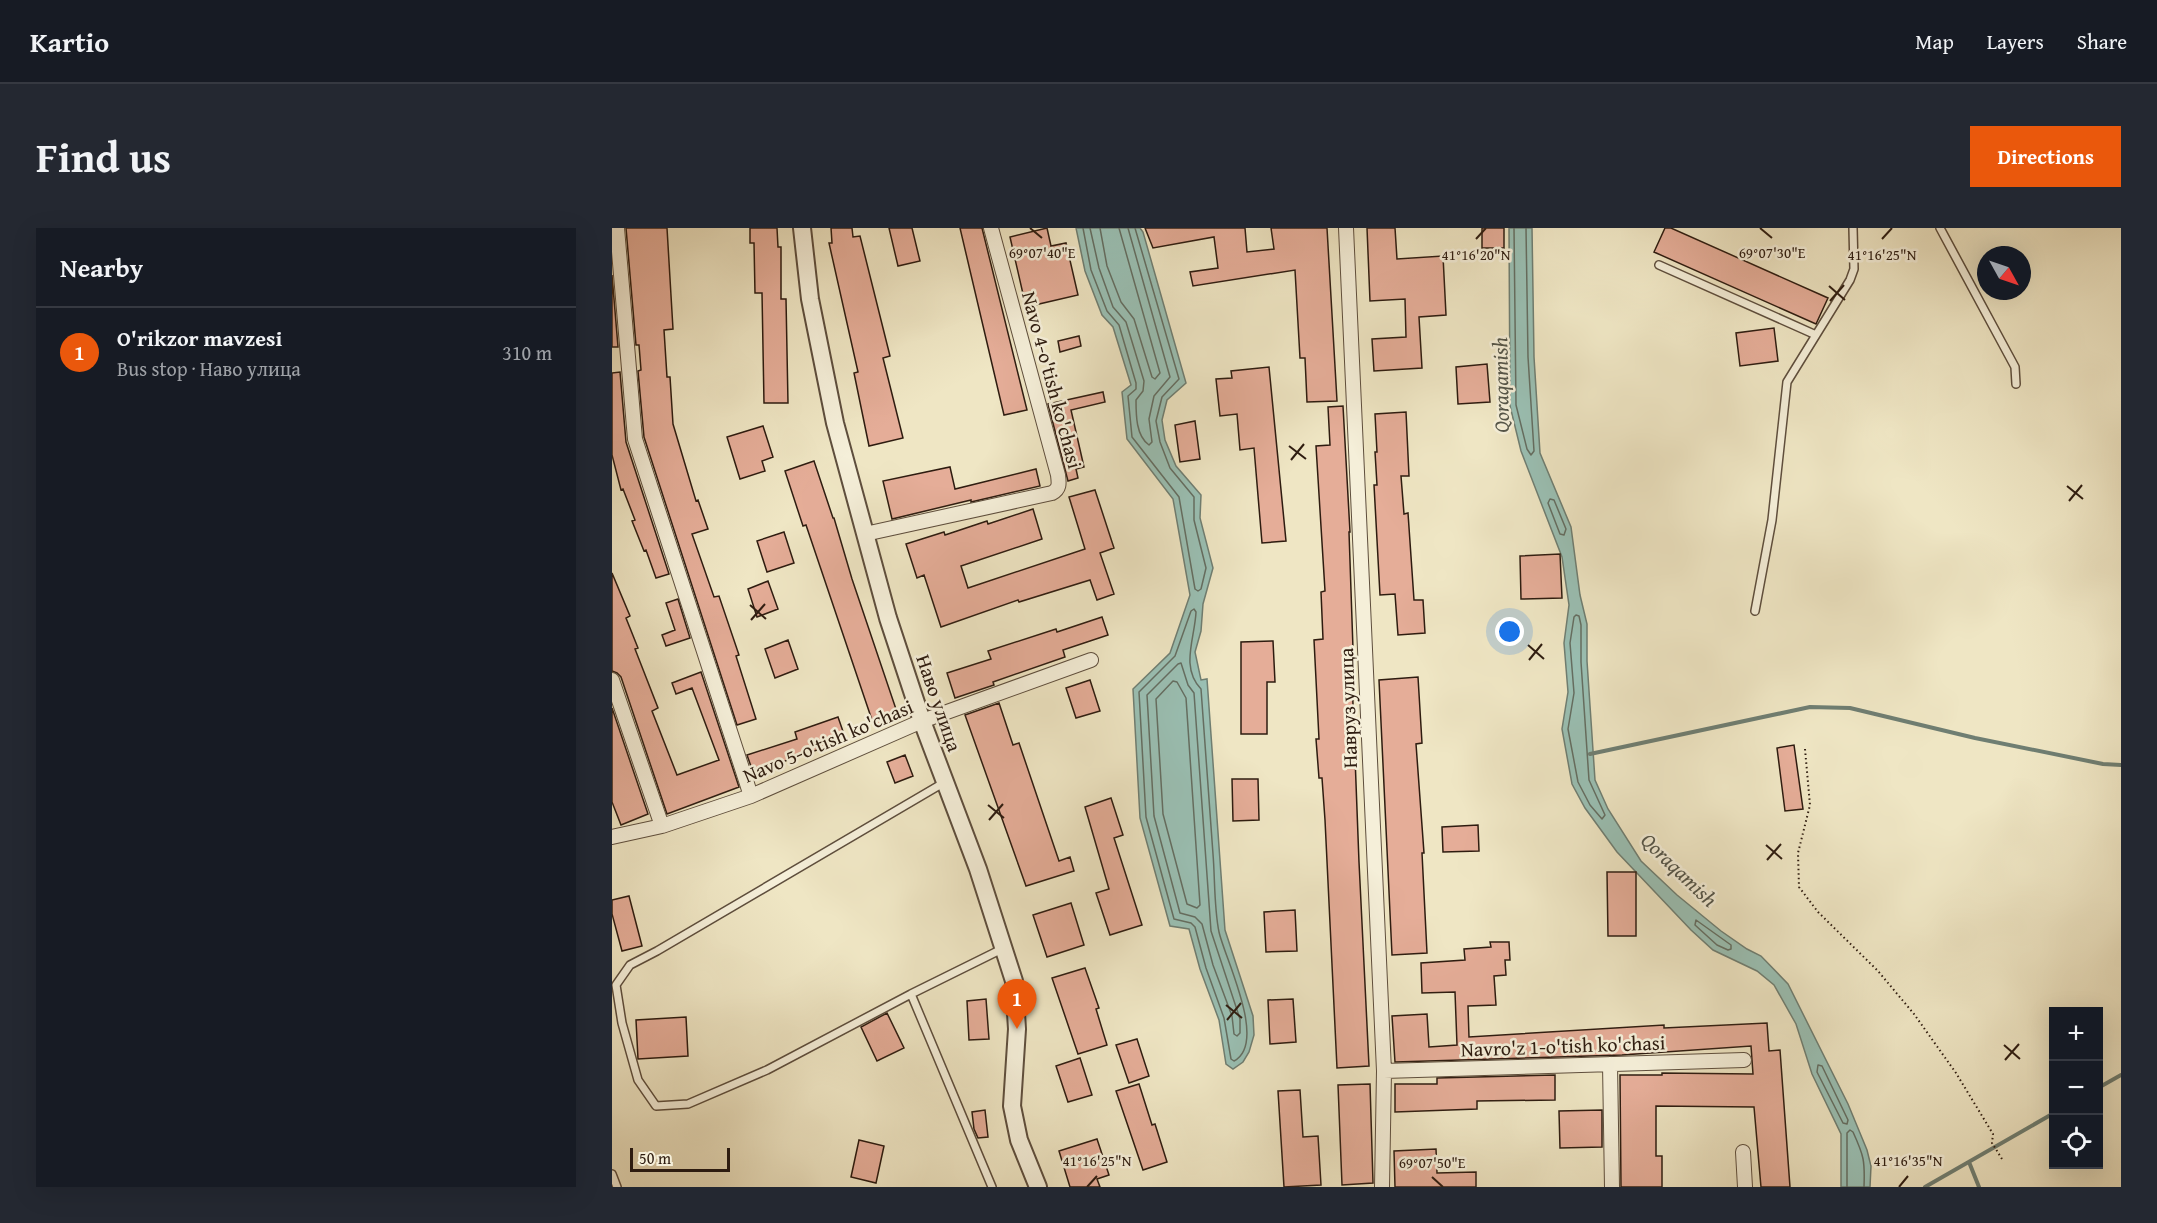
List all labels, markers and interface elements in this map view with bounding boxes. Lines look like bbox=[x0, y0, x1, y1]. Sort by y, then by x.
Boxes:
text: Kartio bbox=[30, 21, 109, 62]
text: Map bbox=[1915, 26, 1954, 57]
text: Layers bbox=[1987, 26, 2044, 57]
text: Share bbox=[2077, 26, 2127, 57]
text: Find us bbox=[36, 126, 171, 187]
button: Directions bbox=[1970, 126, 2121, 187]
text: 69°07'40"E bbox=[1009, 242, 1076, 263]
text: 69°07'30"E bbox=[1739, 242, 1806, 263]
text: 41°16'20"N bbox=[1442, 244, 1511, 265]
text: 41°16'25"N bbox=[1848, 244, 1917, 265]
north arrow bbox=[1977, 246, 2031, 300]
text: Nearby bbox=[60, 248, 143, 287]
street label: Navo 4-o'tish ko'chasi bbox=[1015, 288, 1090, 472]
text: O'rikzor mavzesi bbox=[117, 322, 282, 354]
water label: Qoraqamish bbox=[1484, 336, 1517, 433]
text: 1 bbox=[74, 338, 85, 367]
text: 310 m bbox=[502, 338, 552, 367]
text: Bus stop · Наво улица bbox=[117, 354, 301, 383]
your location bbox=[1495, 617, 1524, 646]
street label: Навруз улица bbox=[1331, 647, 1364, 769]
street label: Наво улица bbox=[909, 650, 970, 756]
street label: Navo 5-o'tish ko'chasi bbox=[738, 691, 918, 790]
water label: Qoraqamish bbox=[1634, 825, 1725, 914]
pin: 1 bbox=[998, 980, 1036, 1029]
map controls bbox=[2049, 1007, 2103, 1169]
button: + bbox=[2049, 1007, 2103, 1061]
street label: Navro'z 1-o'tish ko'chasi bbox=[1460, 1027, 1666, 1064]
button: − bbox=[2049, 1061, 2103, 1115]
button: locate bbox=[2049, 1115, 2103, 1169]
scale bar bbox=[630, 1145, 730, 1172]
text: 50 m bbox=[639, 1146, 671, 1170]
text: 41°16'25"N bbox=[1063, 1150, 1132, 1171]
text: 41°16'35"N bbox=[1874, 1150, 1943, 1171]
text: 69°07'50"E bbox=[1399, 1152, 1466, 1173]

